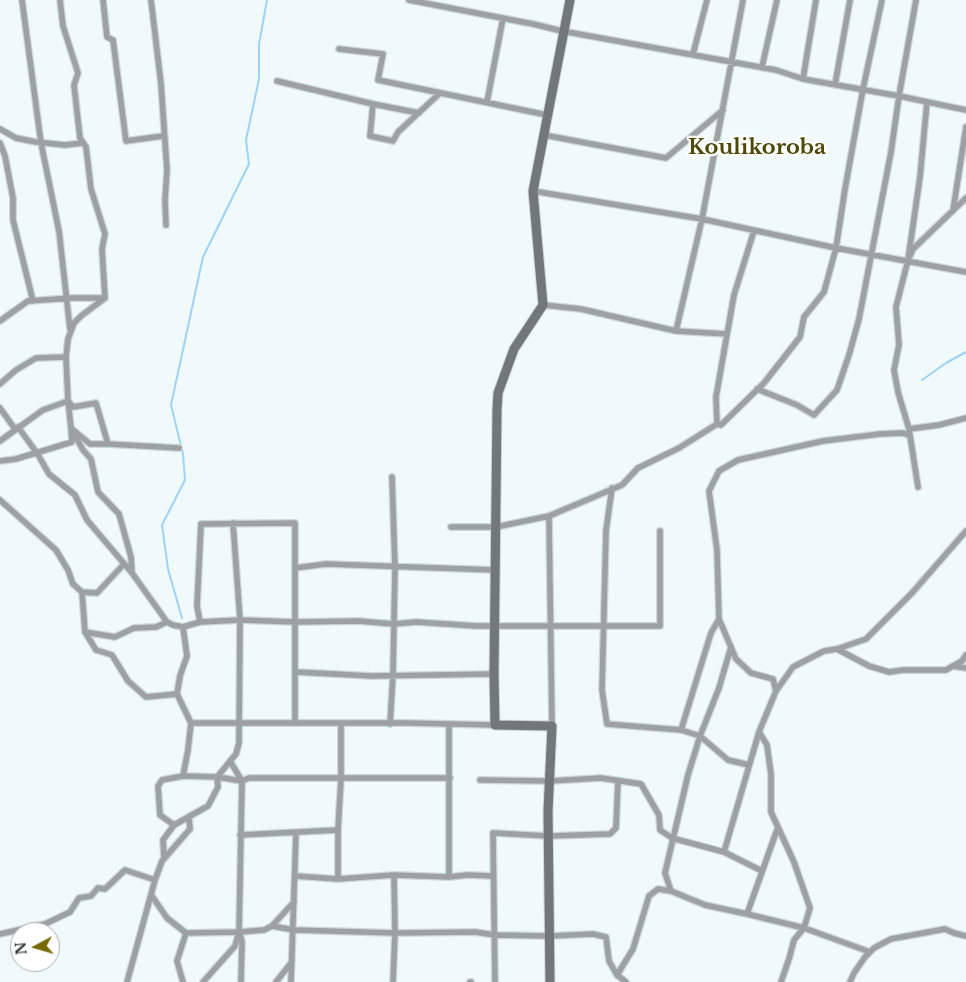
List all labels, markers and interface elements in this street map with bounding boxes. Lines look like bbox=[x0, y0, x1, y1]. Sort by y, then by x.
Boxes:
district label: Koulikoroba bbox=[688, 135, 826, 161]
north arrow bbox=[10, 922, 60, 972]
text: N bbox=[11, 941, 31, 956]

